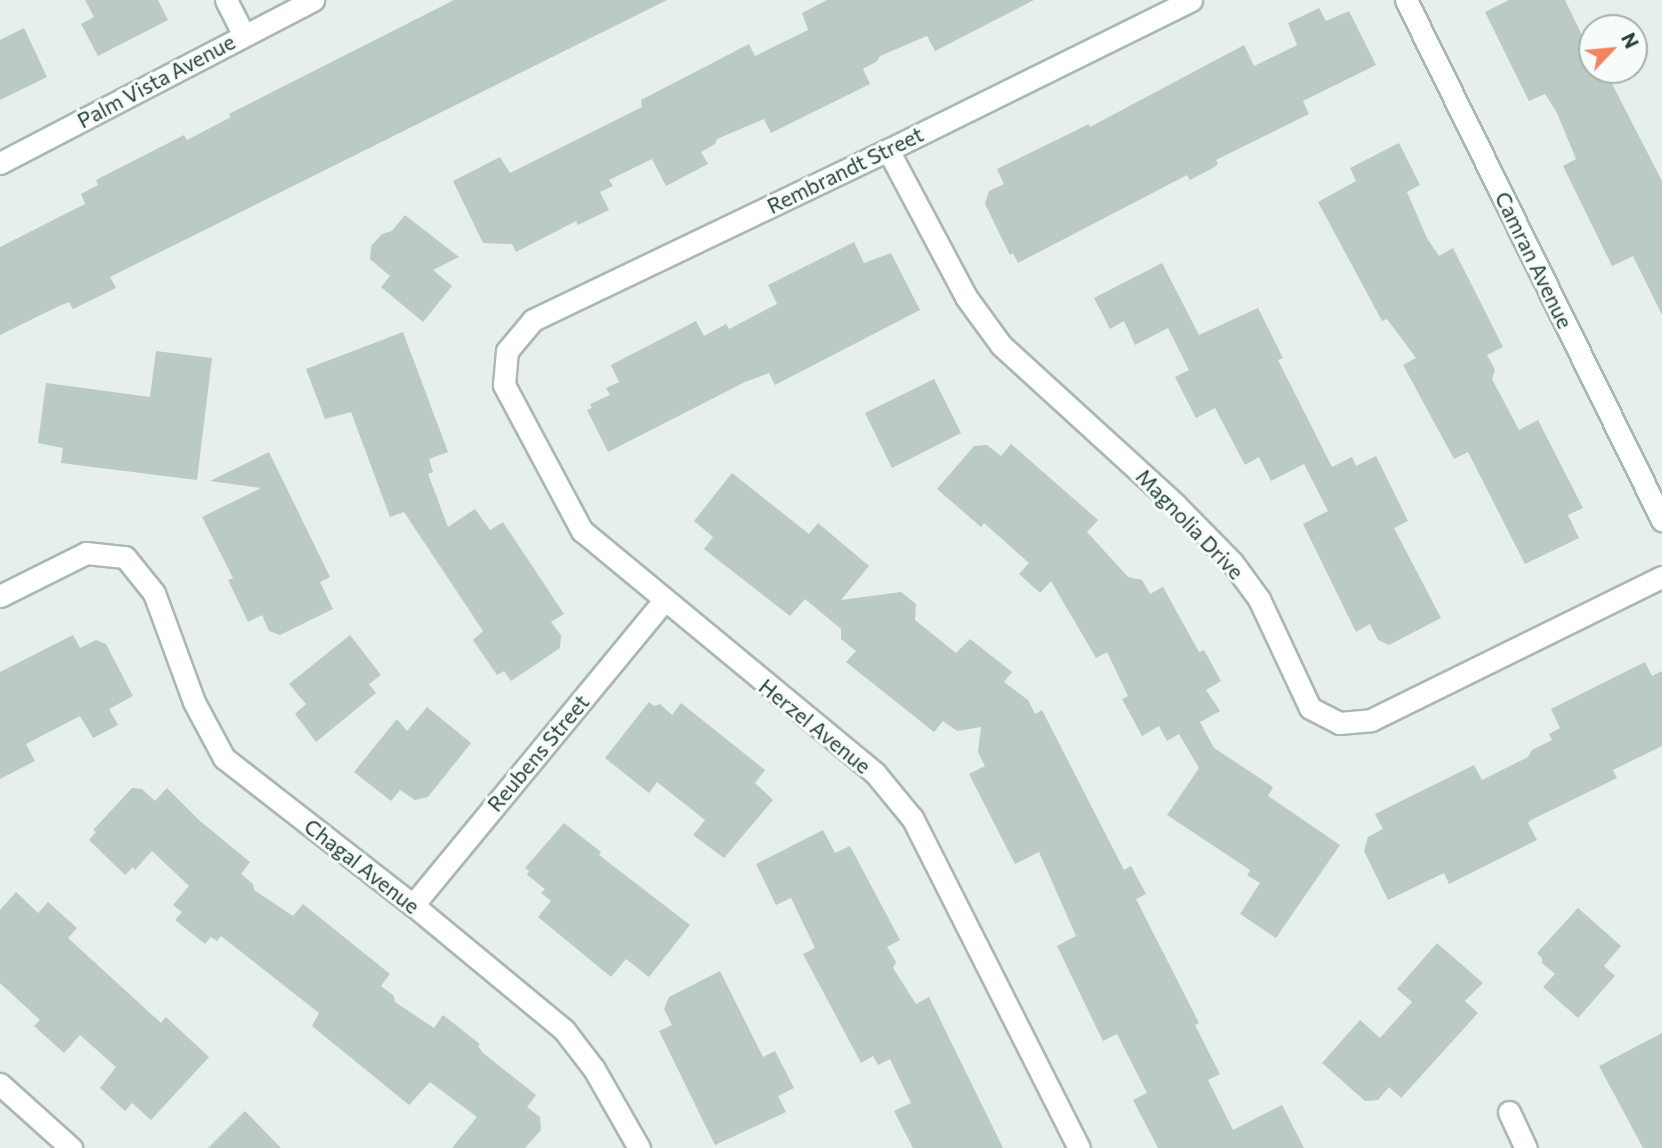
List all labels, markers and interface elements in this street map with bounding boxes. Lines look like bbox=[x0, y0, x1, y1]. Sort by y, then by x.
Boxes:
north arrow bbox=[1578, 14, 1648, 84]
street label: Palm Vista Avenue bbox=[73, 29, 239, 133]
text: N bbox=[1617, 29, 1644, 52]
street label: Rembrandt Street bbox=[763, 121, 927, 219]
street label: Camran Avenue bbox=[1490, 188, 1578, 332]
street label: Magnolia Drive bbox=[1131, 464, 1249, 584]
street label: Herzel Avenue bbox=[754, 673, 876, 779]
street label: Reubens Street bbox=[482, 689, 594, 817]
street label: Chagal Avenue bbox=[299, 813, 425, 919]

